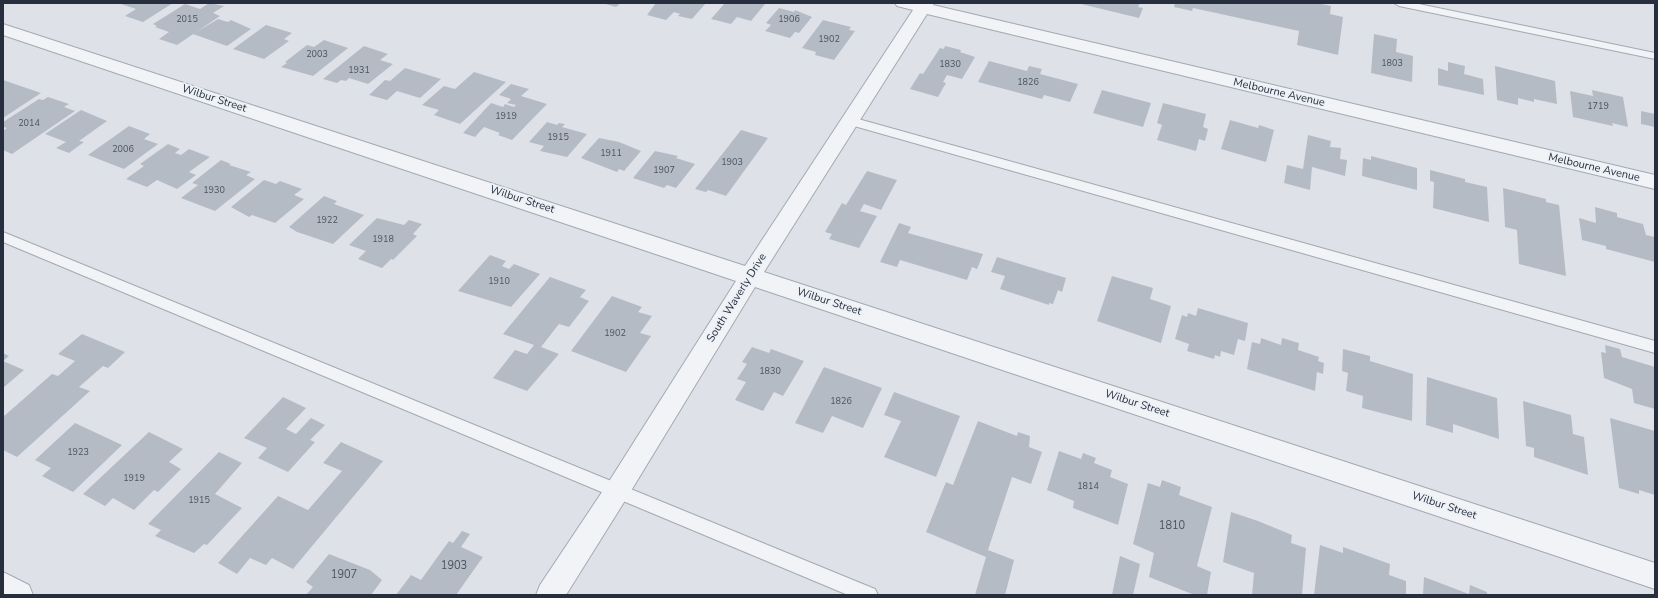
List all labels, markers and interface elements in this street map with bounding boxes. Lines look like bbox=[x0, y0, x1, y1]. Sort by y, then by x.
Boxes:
house number: 2015 bbox=[176, 15, 198, 25]
house number: 1906 bbox=[778, 15, 800, 25]
house number: 1902 bbox=[818, 35, 840, 45]
house number: 2003 bbox=[306, 50, 328, 60]
house number: 1803 bbox=[1381, 59, 1403, 69]
house number: 1830 bbox=[939, 60, 961, 70]
house number: 1931 bbox=[348, 66, 370, 76]
street label: Melbourne Avenue bbox=[1232, 76, 1326, 110]
house number: 1826 bbox=[1017, 78, 1039, 88]
street label: Wilbur Street bbox=[180, 82, 248, 116]
house number: 1719 bbox=[1587, 102, 1609, 112]
house number: 1919 bbox=[495, 112, 517, 122]
house number: 2014 bbox=[18, 119, 40, 129]
house number: 1915 bbox=[547, 133, 569, 143]
house number: 2006 bbox=[112, 145, 134, 155]
house number: 1911 bbox=[600, 149, 622, 159]
street label: Melbourne Avenue bbox=[1547, 151, 1641, 185]
house number: 1903 bbox=[721, 158, 743, 168]
house number: 1907 bbox=[653, 166, 675, 176]
street label: Wilbur Street bbox=[488, 183, 556, 217]
house number: 1930 bbox=[203, 186, 225, 196]
house number: 1922 bbox=[316, 216, 338, 226]
house number: 1918 bbox=[372, 235, 394, 245]
street label: South Waverly Drive bbox=[704, 251, 770, 345]
house number: 1910 bbox=[488, 277, 510, 287]
street label: Wilbur Street bbox=[795, 285, 863, 319]
house number: 1902 bbox=[604, 329, 626, 339]
house number: 1830 bbox=[759, 367, 781, 377]
street label: Wilbur Street bbox=[1103, 387, 1171, 421]
house number: 1826 bbox=[830, 397, 852, 407]
house number: 1923 bbox=[67, 448, 89, 458]
house number: 1919 bbox=[123, 474, 145, 484]
house number: 1814 bbox=[1077, 482, 1099, 492]
street label: Wilbur Street bbox=[1410, 489, 1478, 523]
house number: 1915 bbox=[188, 496, 210, 506]
house number: 1810 bbox=[1159, 519, 1185, 533]
house number: 1903 bbox=[441, 559, 467, 573]
house number: 1907 bbox=[331, 568, 357, 582]

